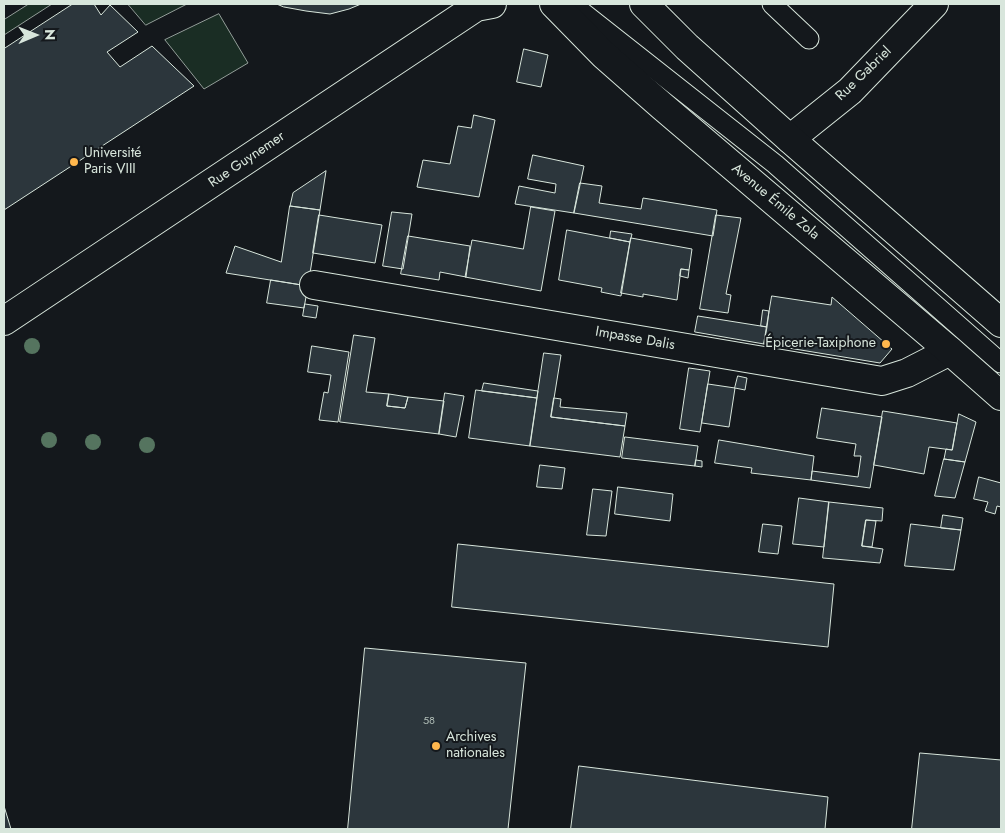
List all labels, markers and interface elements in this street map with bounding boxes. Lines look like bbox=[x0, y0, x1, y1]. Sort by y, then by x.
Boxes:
north arrow bbox=[10, 10, 60, 60]
text: N bbox=[40, 29, 60, 40]
street label: Rue Gabriel bbox=[833, 43, 895, 105]
street label: Rue Guynemer bbox=[206, 128, 288, 192]
place label: Université Paris VIII bbox=[84, 146, 142, 178]
marker: Université Paris VIII bbox=[68, 156, 80, 168]
street label: Avenue Émile Zola bbox=[728, 160, 822, 244]
street label: Impasse Dalis bbox=[594, 324, 676, 354]
place label: Épicerie-Taxiphone bbox=[765, 336, 876, 352]
marker: Épicerie-Taxiphone bbox=[880, 338, 892, 350]
house number: 58 bbox=[423, 714, 435, 728]
place label: Archives nationales bbox=[446, 730, 505, 762]
marker: Archives nationales bbox=[430, 740, 442, 752]

